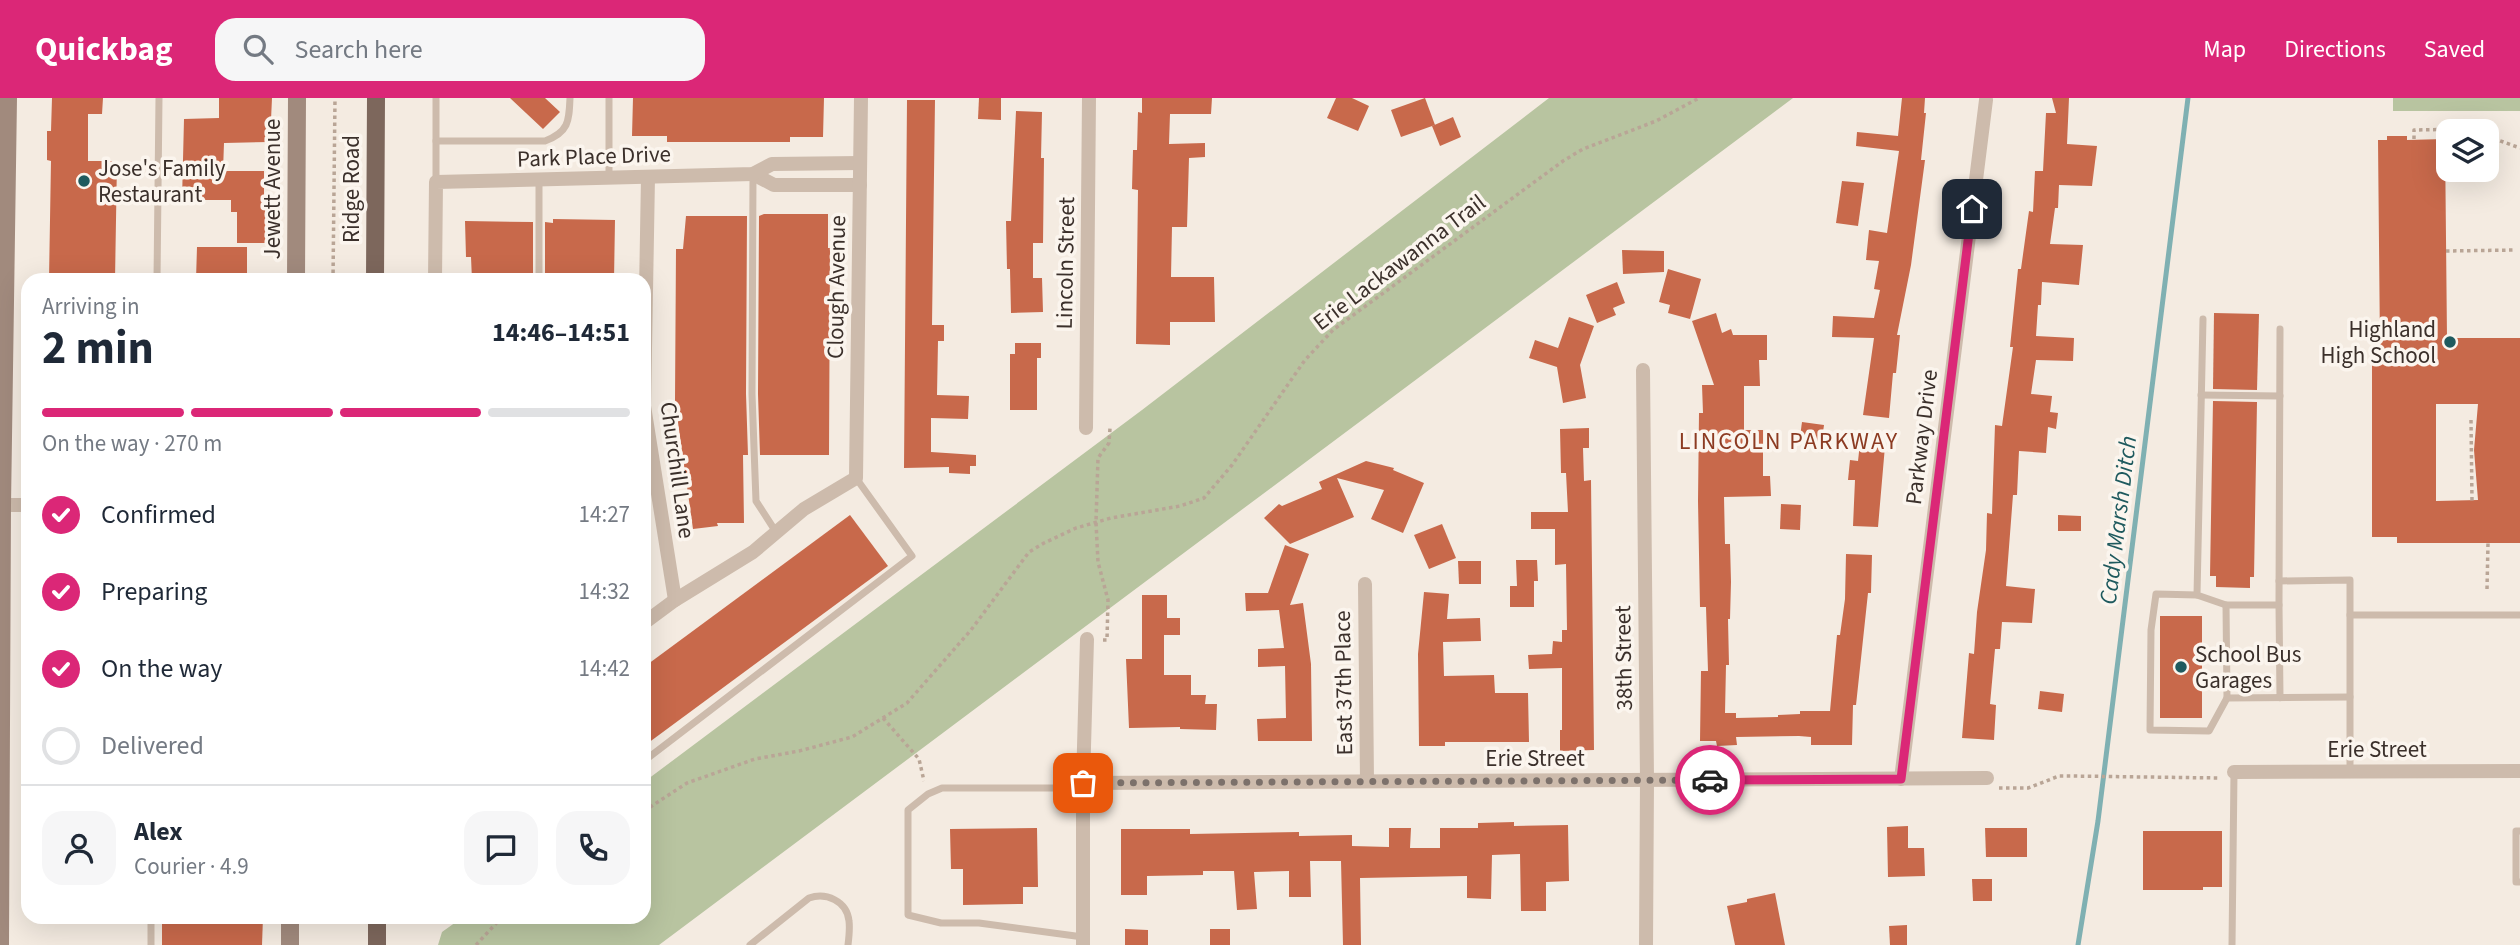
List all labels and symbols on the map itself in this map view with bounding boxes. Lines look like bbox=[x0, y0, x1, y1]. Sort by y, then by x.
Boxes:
street label: Jewett Avenue bbox=[256, 119, 289, 259]
street label: Ridge Road bbox=[335, 135, 368, 243]
street label: Park Place Drive bbox=[517, 137, 672, 176]
place label: Jose's Family Restaurant bbox=[98, 152, 226, 211]
marker: Jose's Family Restaurant bbox=[76, 173, 92, 189]
pin bbox=[1942, 179, 2002, 239]
street label: Erie Lackawanna Trail bbox=[1306, 186, 1493, 338]
street label: Lincoln Street bbox=[1048, 196, 1083, 330]
street label: Clough Avenue bbox=[819, 215, 854, 359]
place label: Highland High School bbox=[2321, 313, 2436, 372]
marker: Highland High School bbox=[2442, 334, 2458, 350]
street label: Parkway Drive bbox=[1897, 368, 1946, 507]
street label: Churchill Lane bbox=[652, 400, 703, 541]
district label: LINCOLN PARKWAY bbox=[1679, 424, 1899, 459]
water label: Cady Marsh Ditch bbox=[2091, 434, 2146, 606]
street label: 38th Street bbox=[1606, 605, 1641, 711]
street label: East 37th Place bbox=[1326, 610, 1361, 756]
place label: School Bus Garages bbox=[2195, 638, 2301, 697]
marker: School Bus Garages bbox=[2173, 659, 2189, 675]
street label: Erie Street bbox=[2327, 733, 2427, 766]
street label: Erie Street bbox=[1485, 742, 1585, 775]
courier bbox=[1675, 745, 1745, 815]
pin bbox=[1053, 753, 1113, 813]

